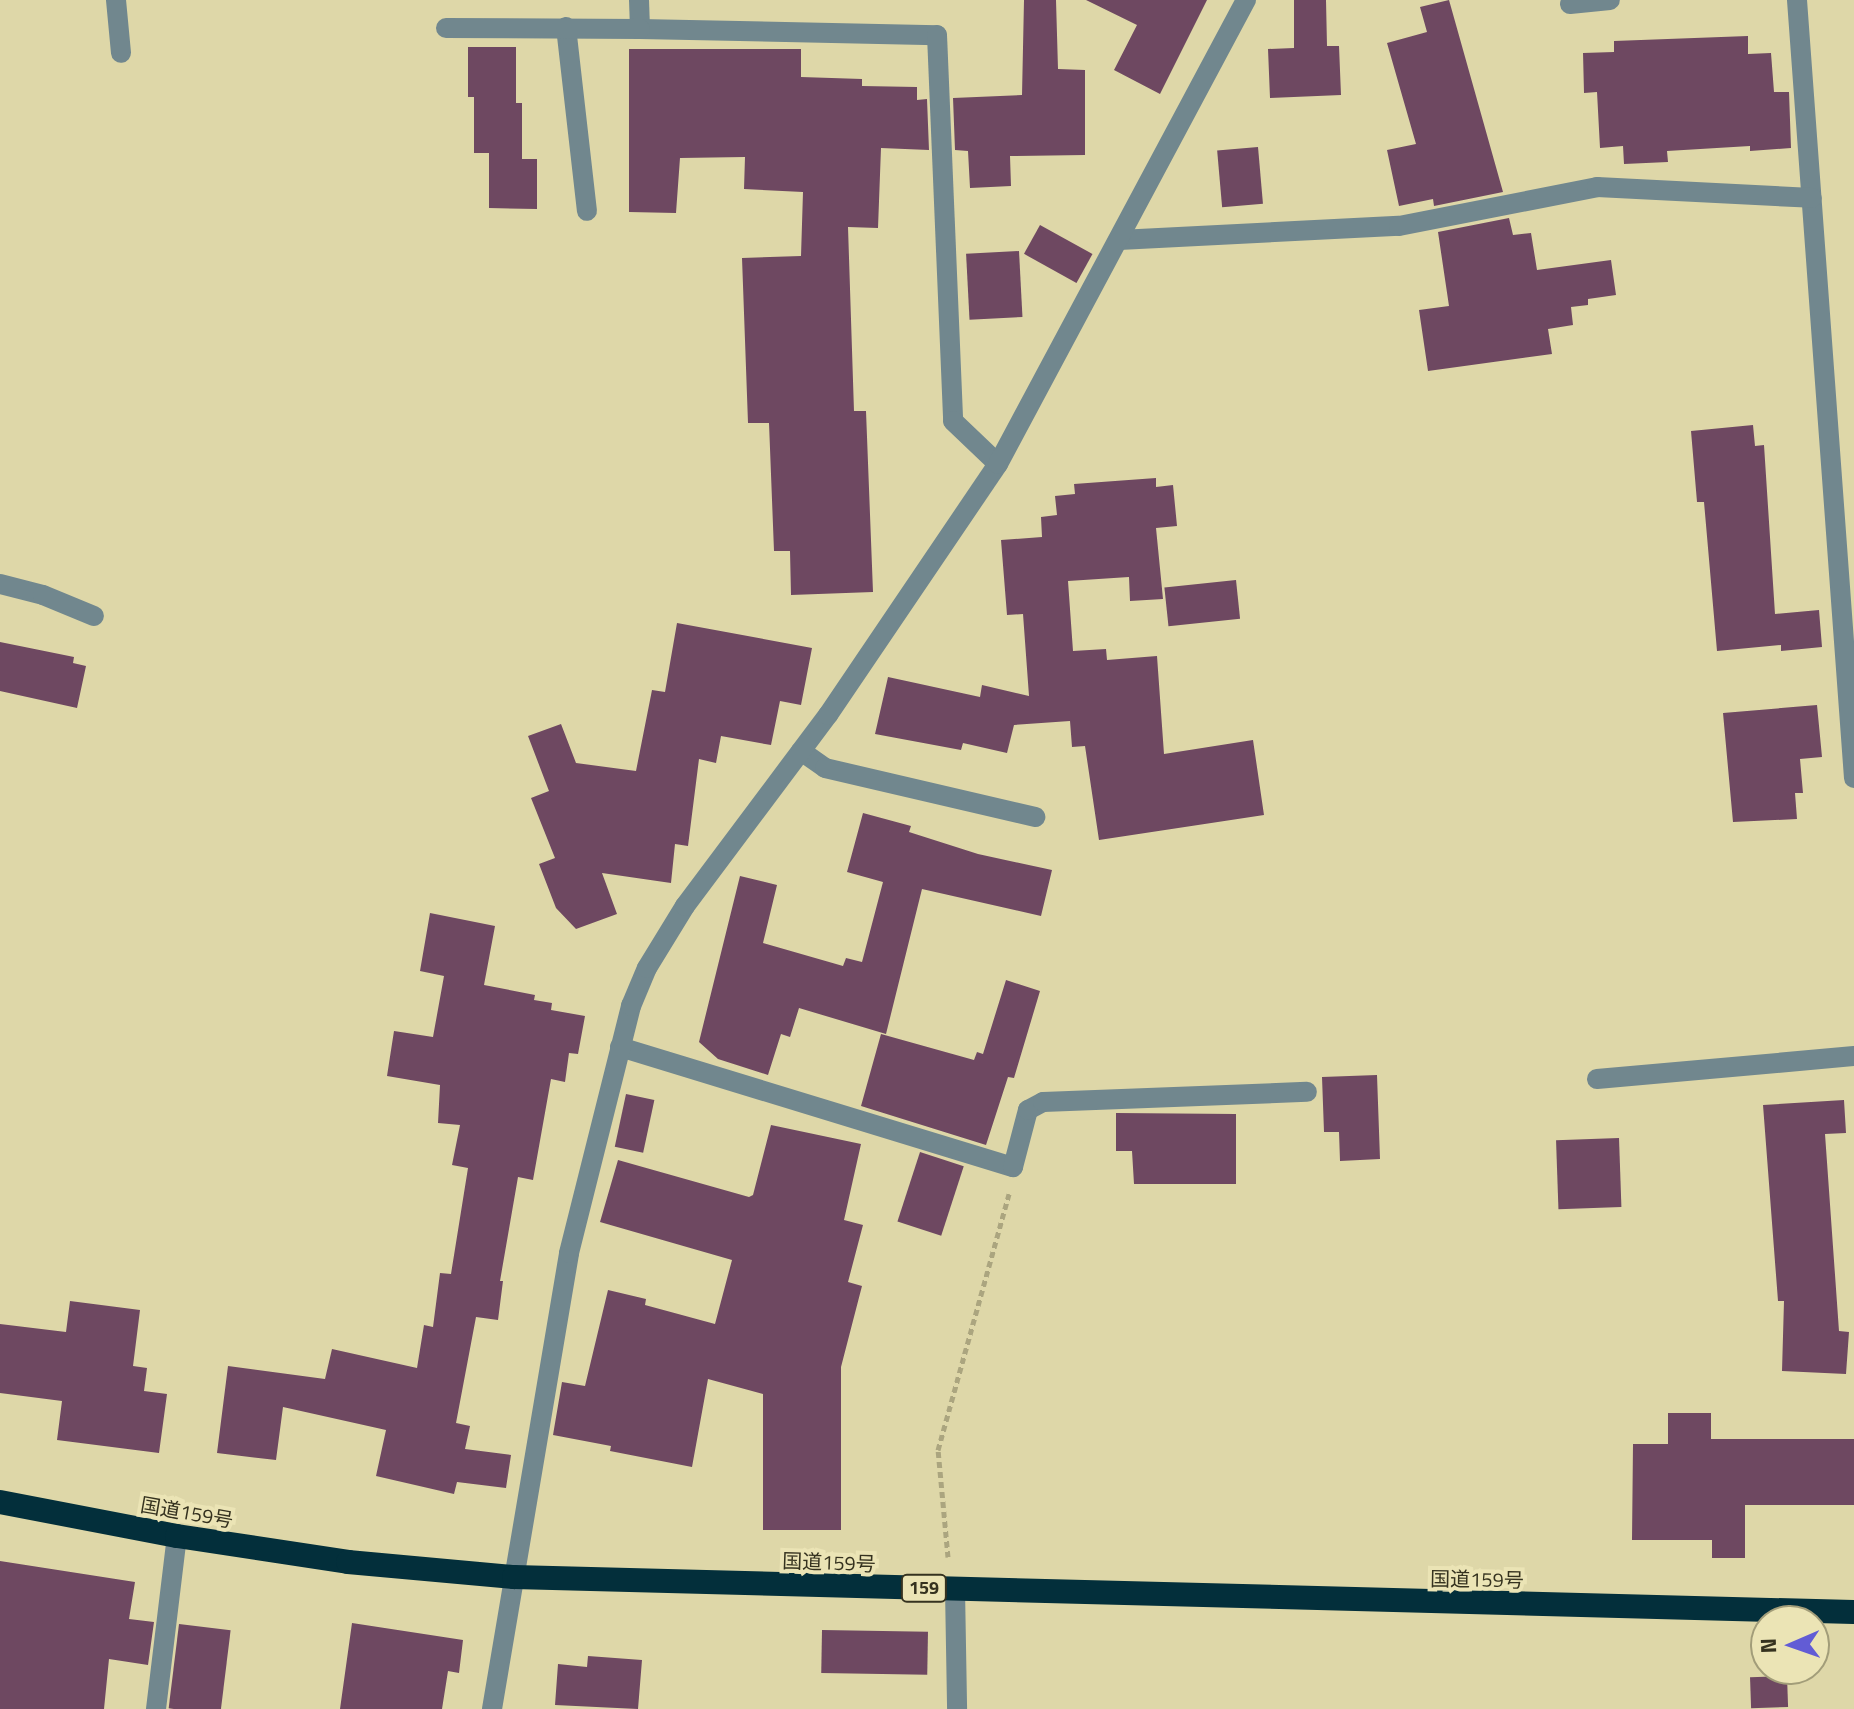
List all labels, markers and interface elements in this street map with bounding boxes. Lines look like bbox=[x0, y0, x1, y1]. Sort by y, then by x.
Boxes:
street label: 国道159号 bbox=[139, 1492, 235, 1532]
street label: 国道159号 bbox=[782, 1548, 876, 1576]
street label: 国道159号 bbox=[1430, 1566, 1524, 1592]
road number: 159 bbox=[900, 1574, 948, 1602]
north arrow bbox=[1750, 1605, 1830, 1685]
text: N bbox=[1751, 1638, 1785, 1654]

